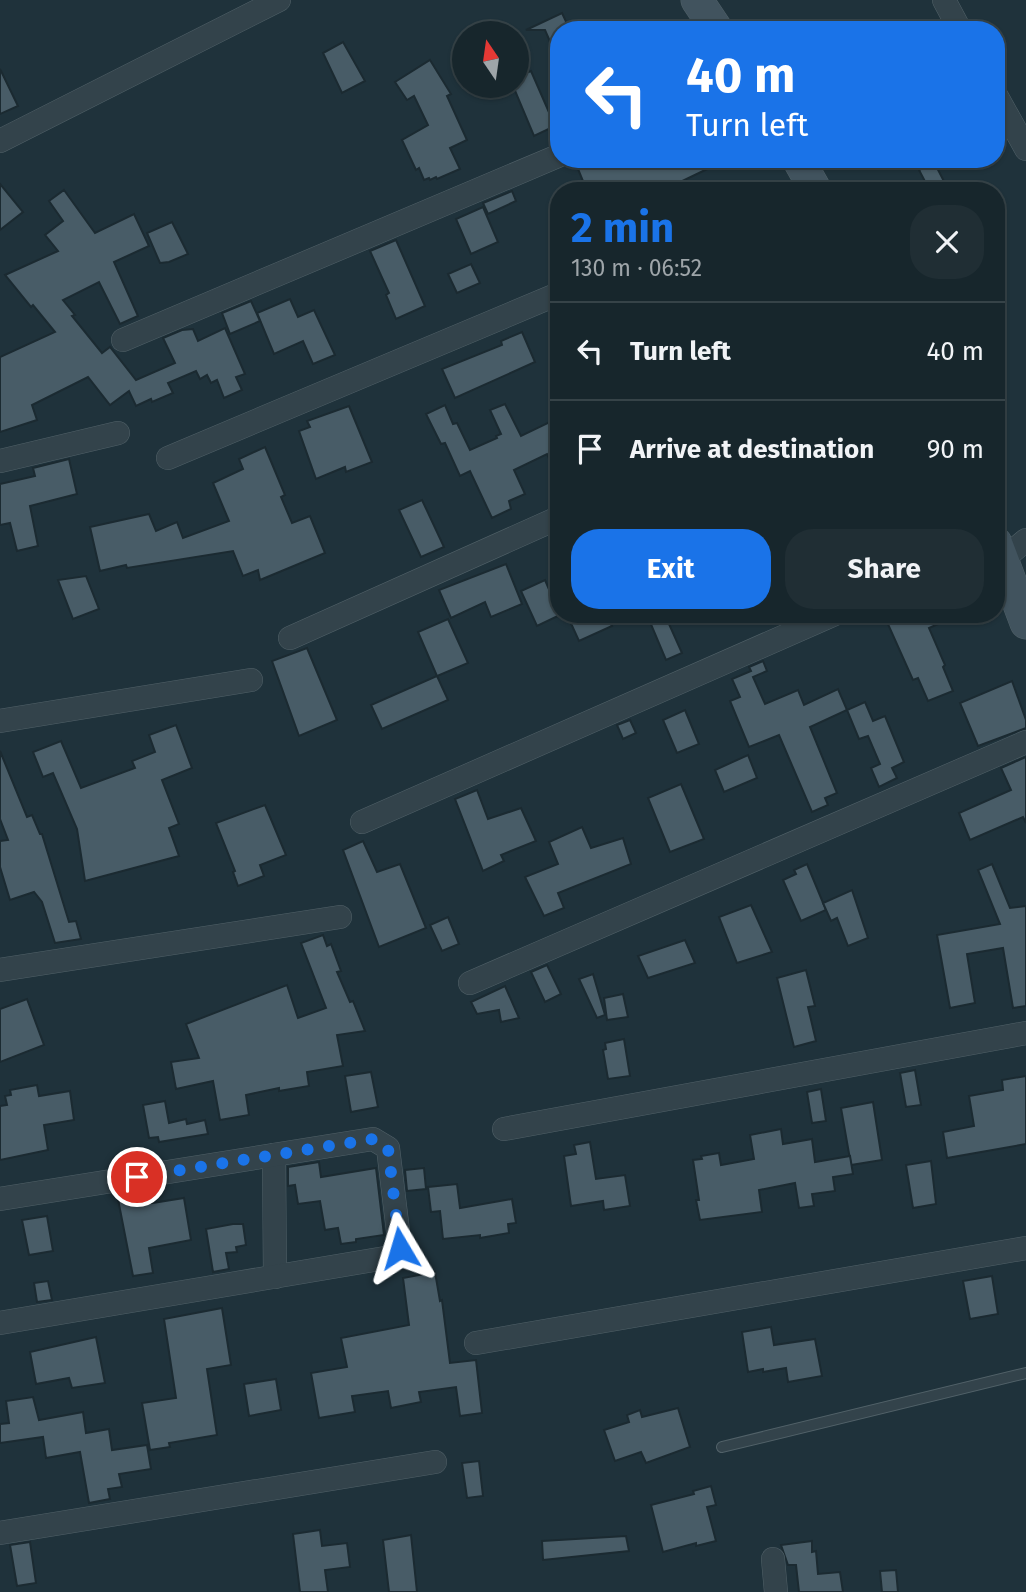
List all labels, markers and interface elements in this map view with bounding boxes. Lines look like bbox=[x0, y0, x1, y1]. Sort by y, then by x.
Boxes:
north arrow bbox=[452, 21, 528, 98]
map controls bbox=[452, 21, 529, 98]
text: 40 m bbox=[686, 46, 795, 105]
icon: left bbox=[571, 49, 662, 140]
text: Turn left bbox=[686, 106, 808, 144]
text: 2 min bbox=[571, 203, 674, 253]
button: close bbox=[910, 205, 984, 279]
text: 130 m · 06:52 bbox=[571, 254, 702, 282]
icon: left bbox=[571, 332, 609, 370]
text: Turn left bbox=[630, 336, 731, 367]
text: 40 m bbox=[926, 336, 984, 367]
icon: arrive bbox=[571, 430, 609, 468]
text: Arrive at destination bbox=[630, 434, 874, 465]
text: 90 m bbox=[927, 434, 984, 465]
button: Exit bbox=[571, 529, 771, 609]
button: Share bbox=[785, 529, 984, 609]
pin bbox=[107, 1147, 167, 1207]
icon: arrive bbox=[118, 1158, 156, 1196]
position arrow bbox=[363, 1211, 437, 1285]

